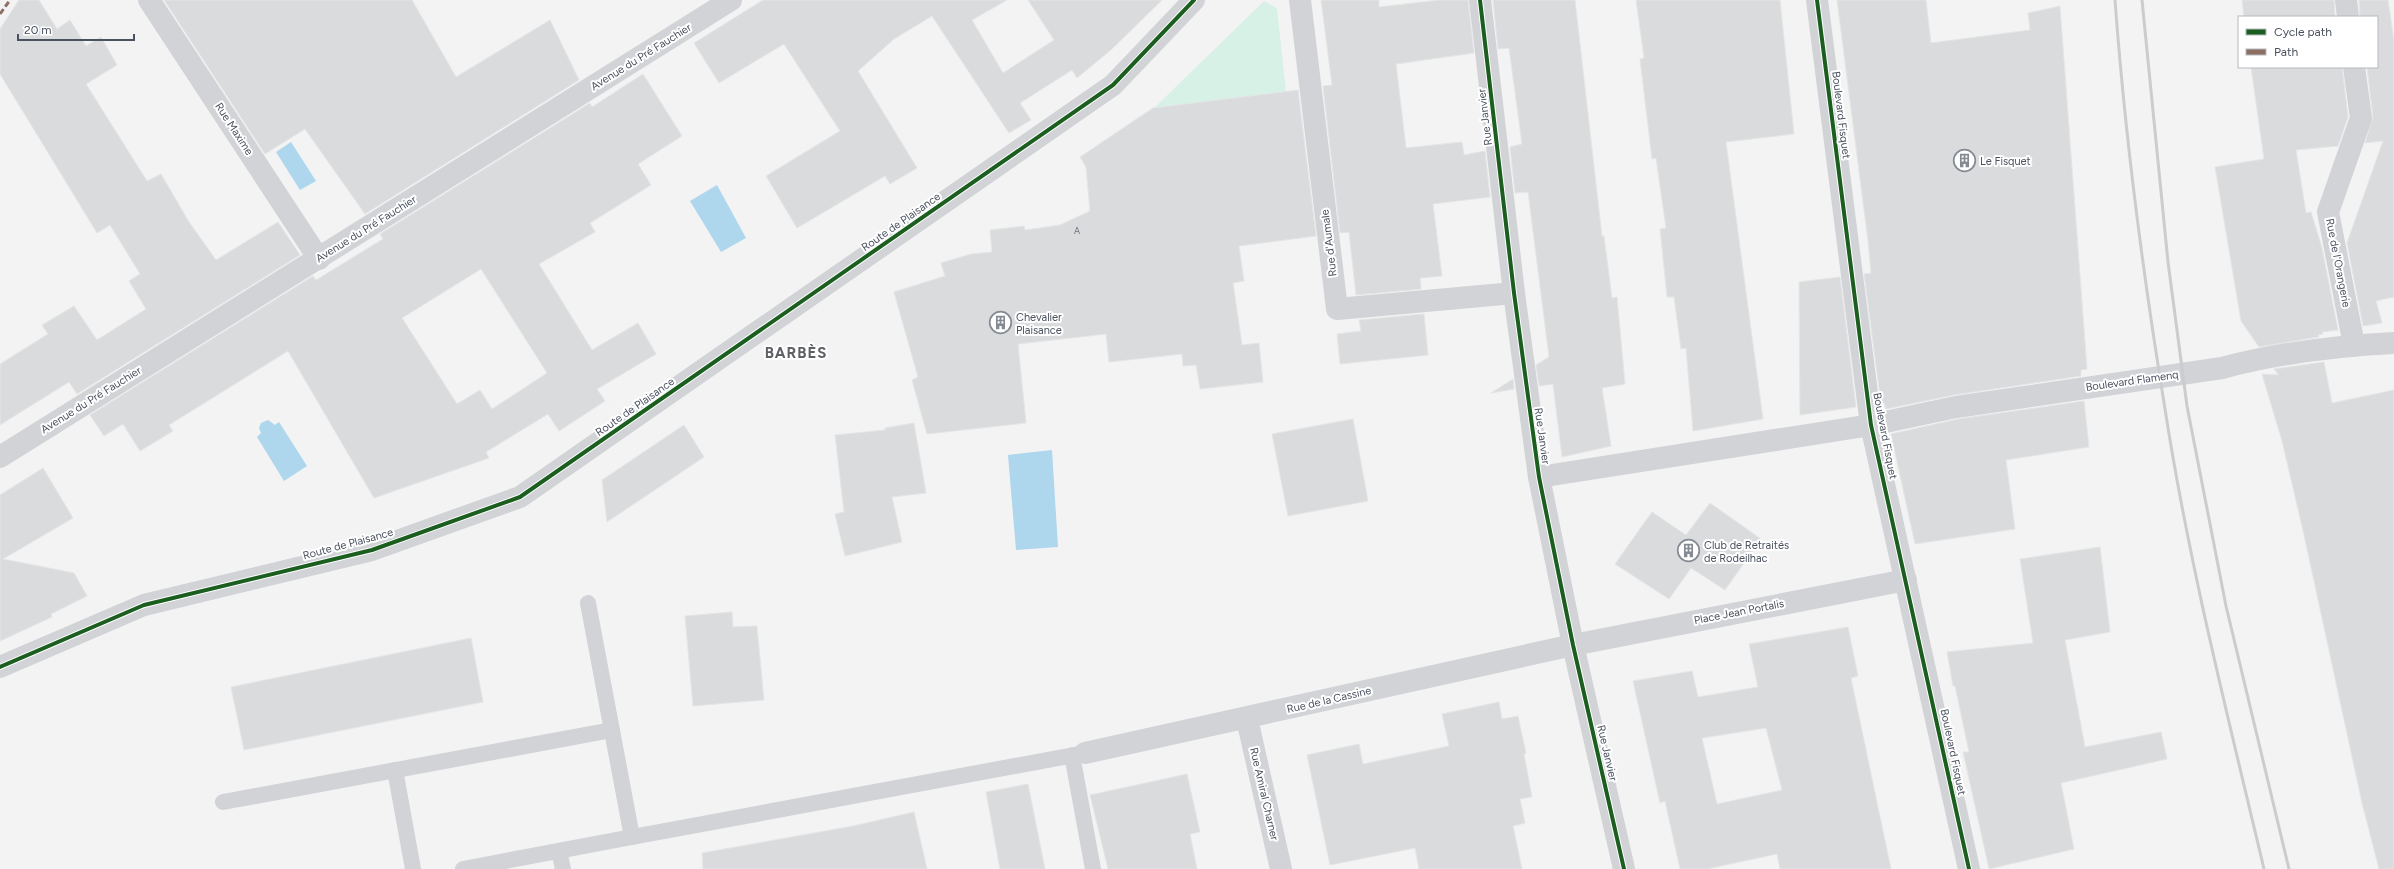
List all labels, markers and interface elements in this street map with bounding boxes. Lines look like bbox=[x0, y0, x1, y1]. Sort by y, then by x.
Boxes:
scale bar bbox=[18, 16, 134, 42]
legend bbox=[2238, 16, 2378, 68]
street label: Avenue du Pré Fauchier bbox=[588, 21, 694, 93]
text: 20 m bbox=[24, 23, 52, 37]
text: Cycle path bbox=[2274, 25, 2332, 39]
text: Path bbox=[2274, 45, 2298, 59]
street label: Boulevard Fisquet bbox=[1829, 71, 1853, 159]
street label: Rue Janvier bbox=[1475, 88, 1495, 146]
street label: Rue Maxime bbox=[212, 100, 256, 158]
building icon: Le Fisquet bbox=[1952, 148, 1978, 174]
place label: Le Fisquet bbox=[1980, 155, 2031, 168]
street label: Route de Plaisance bbox=[859, 190, 943, 254]
street label: Avenue du Pré Fauchier bbox=[313, 193, 419, 265]
street label: Rue d'Aumale bbox=[1318, 209, 1340, 277]
street label: Rue de l'Orangerie bbox=[2323, 217, 2353, 309]
house number: A bbox=[1074, 225, 1080, 236]
building icon: Chevalier Plaisance bbox=[987, 310, 1013, 336]
place label: Chevalier Plaisance bbox=[1016, 311, 1062, 337]
district label: BARBÈS bbox=[765, 344, 827, 362]
street label: Avenue du Pré Fauchier bbox=[38, 364, 144, 436]
street label: Boulevard Flamenq bbox=[2085, 368, 2179, 394]
street label: Route de Plaisance bbox=[593, 375, 677, 439]
street label: Boulevard Fisquet bbox=[1870, 392, 1900, 480]
street label: Rue Janvier bbox=[1532, 407, 1552, 465]
street label: Route de Plaisance bbox=[301, 526, 395, 562]
building icon: Club de Retraités de Rodeilhac bbox=[1675, 538, 1701, 564]
place label: Club de Retraités de Rodeilhac bbox=[1704, 539, 1789, 565]
street label: Place Jean Portalis bbox=[1693, 597, 1785, 627]
street label: Rue de la Cassine bbox=[1286, 684, 1372, 716]
street label: Boulevard Fisquet bbox=[1938, 708, 1968, 796]
street label: Rue Janvier bbox=[1594, 724, 1620, 783]
street label: Rue Amiral Charner bbox=[1247, 746, 1281, 842]

